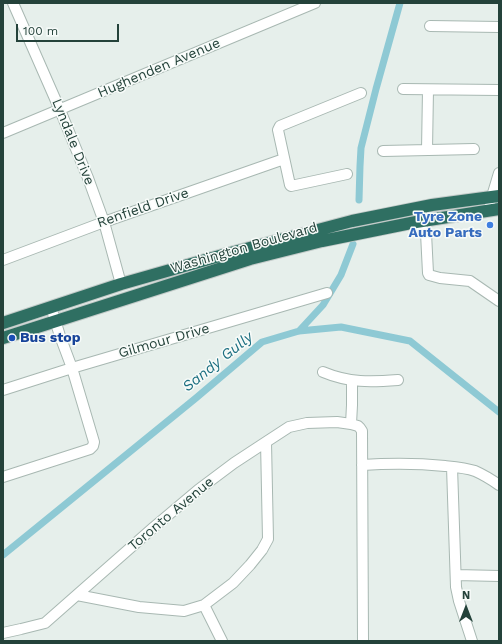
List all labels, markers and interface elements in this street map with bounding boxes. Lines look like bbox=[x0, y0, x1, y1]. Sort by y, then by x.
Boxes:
scale bar bbox=[18, 16, 121, 42]
text: 100 m bbox=[23, 24, 58, 38]
street label: Hughenden Avenue bbox=[95, 35, 223, 101]
street label: Lyndale Drive bbox=[48, 96, 98, 188]
street label: Renfield Drive bbox=[95, 184, 191, 232]
place label: Tyre Zone Auto Parts bbox=[409, 209, 482, 242]
street label: Washington Boulevard bbox=[169, 219, 319, 277]
marker: Tyre Zone Auto Parts bbox=[485, 220, 495, 230]
street label: Gilmour Drive bbox=[117, 320, 211, 362]
water label: Sandy Gully bbox=[179, 328, 257, 396]
place label: Bus stop bbox=[20, 330, 80, 346]
marker: Bus stop bbox=[7, 333, 17, 343]
street label: Toronto Avenue bbox=[125, 473, 217, 555]
north arrow bbox=[446, 588, 486, 628]
text: N bbox=[462, 589, 470, 602]

